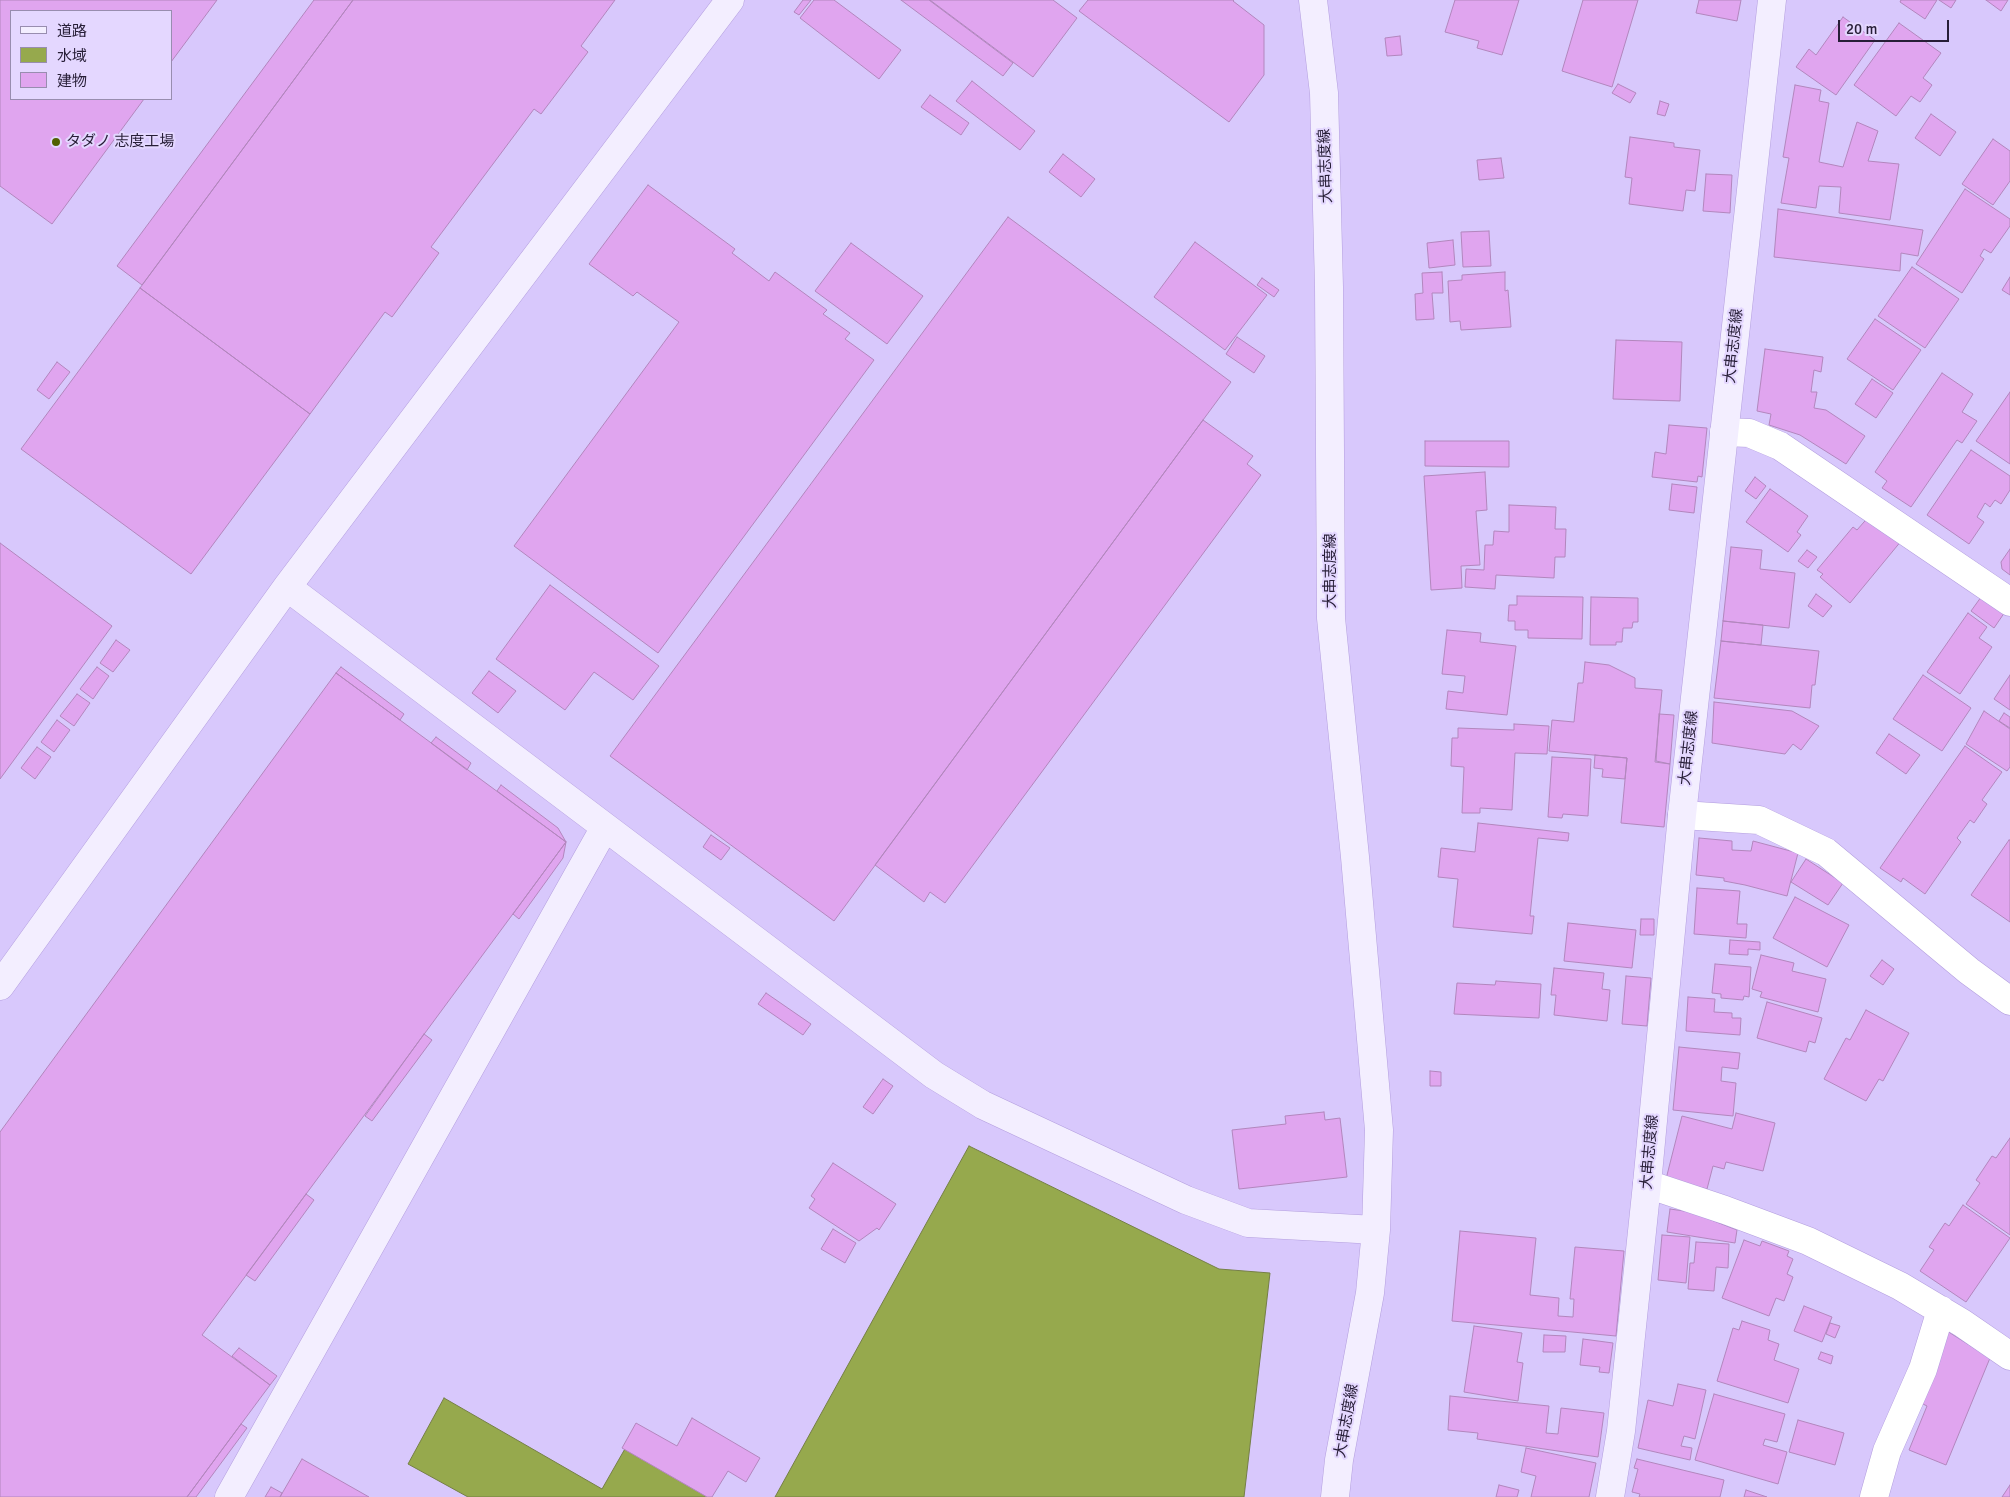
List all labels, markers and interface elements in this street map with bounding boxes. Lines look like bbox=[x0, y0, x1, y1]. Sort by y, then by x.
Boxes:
legend bbox=[10, 10, 172, 100]
scale bar bbox=[1840, 10, 1951, 42]
text: 20 m bbox=[1846, 20, 1877, 38]
text: 道路 bbox=[57, 22, 87, 40]
text: 水域 bbox=[57, 47, 87, 65]
text: 建物 bbox=[57, 72, 87, 90]
street label: 大串志度線 bbox=[1316, 128, 1336, 204]
place label: タダノ 志度工場 bbox=[66, 133, 174, 151]
marker: タダノ 志度工場 bbox=[50, 136, 62, 148]
street label: 大串志度線 bbox=[1721, 308, 1747, 384]
street label: 大串志度線 bbox=[1322, 534, 1340, 608]
street label: 大串志度線 bbox=[1676, 710, 1702, 786]
street label: 大串志度線 bbox=[1638, 1114, 1662, 1190]
street label: 大串志度線 bbox=[1332, 1383, 1362, 1459]

